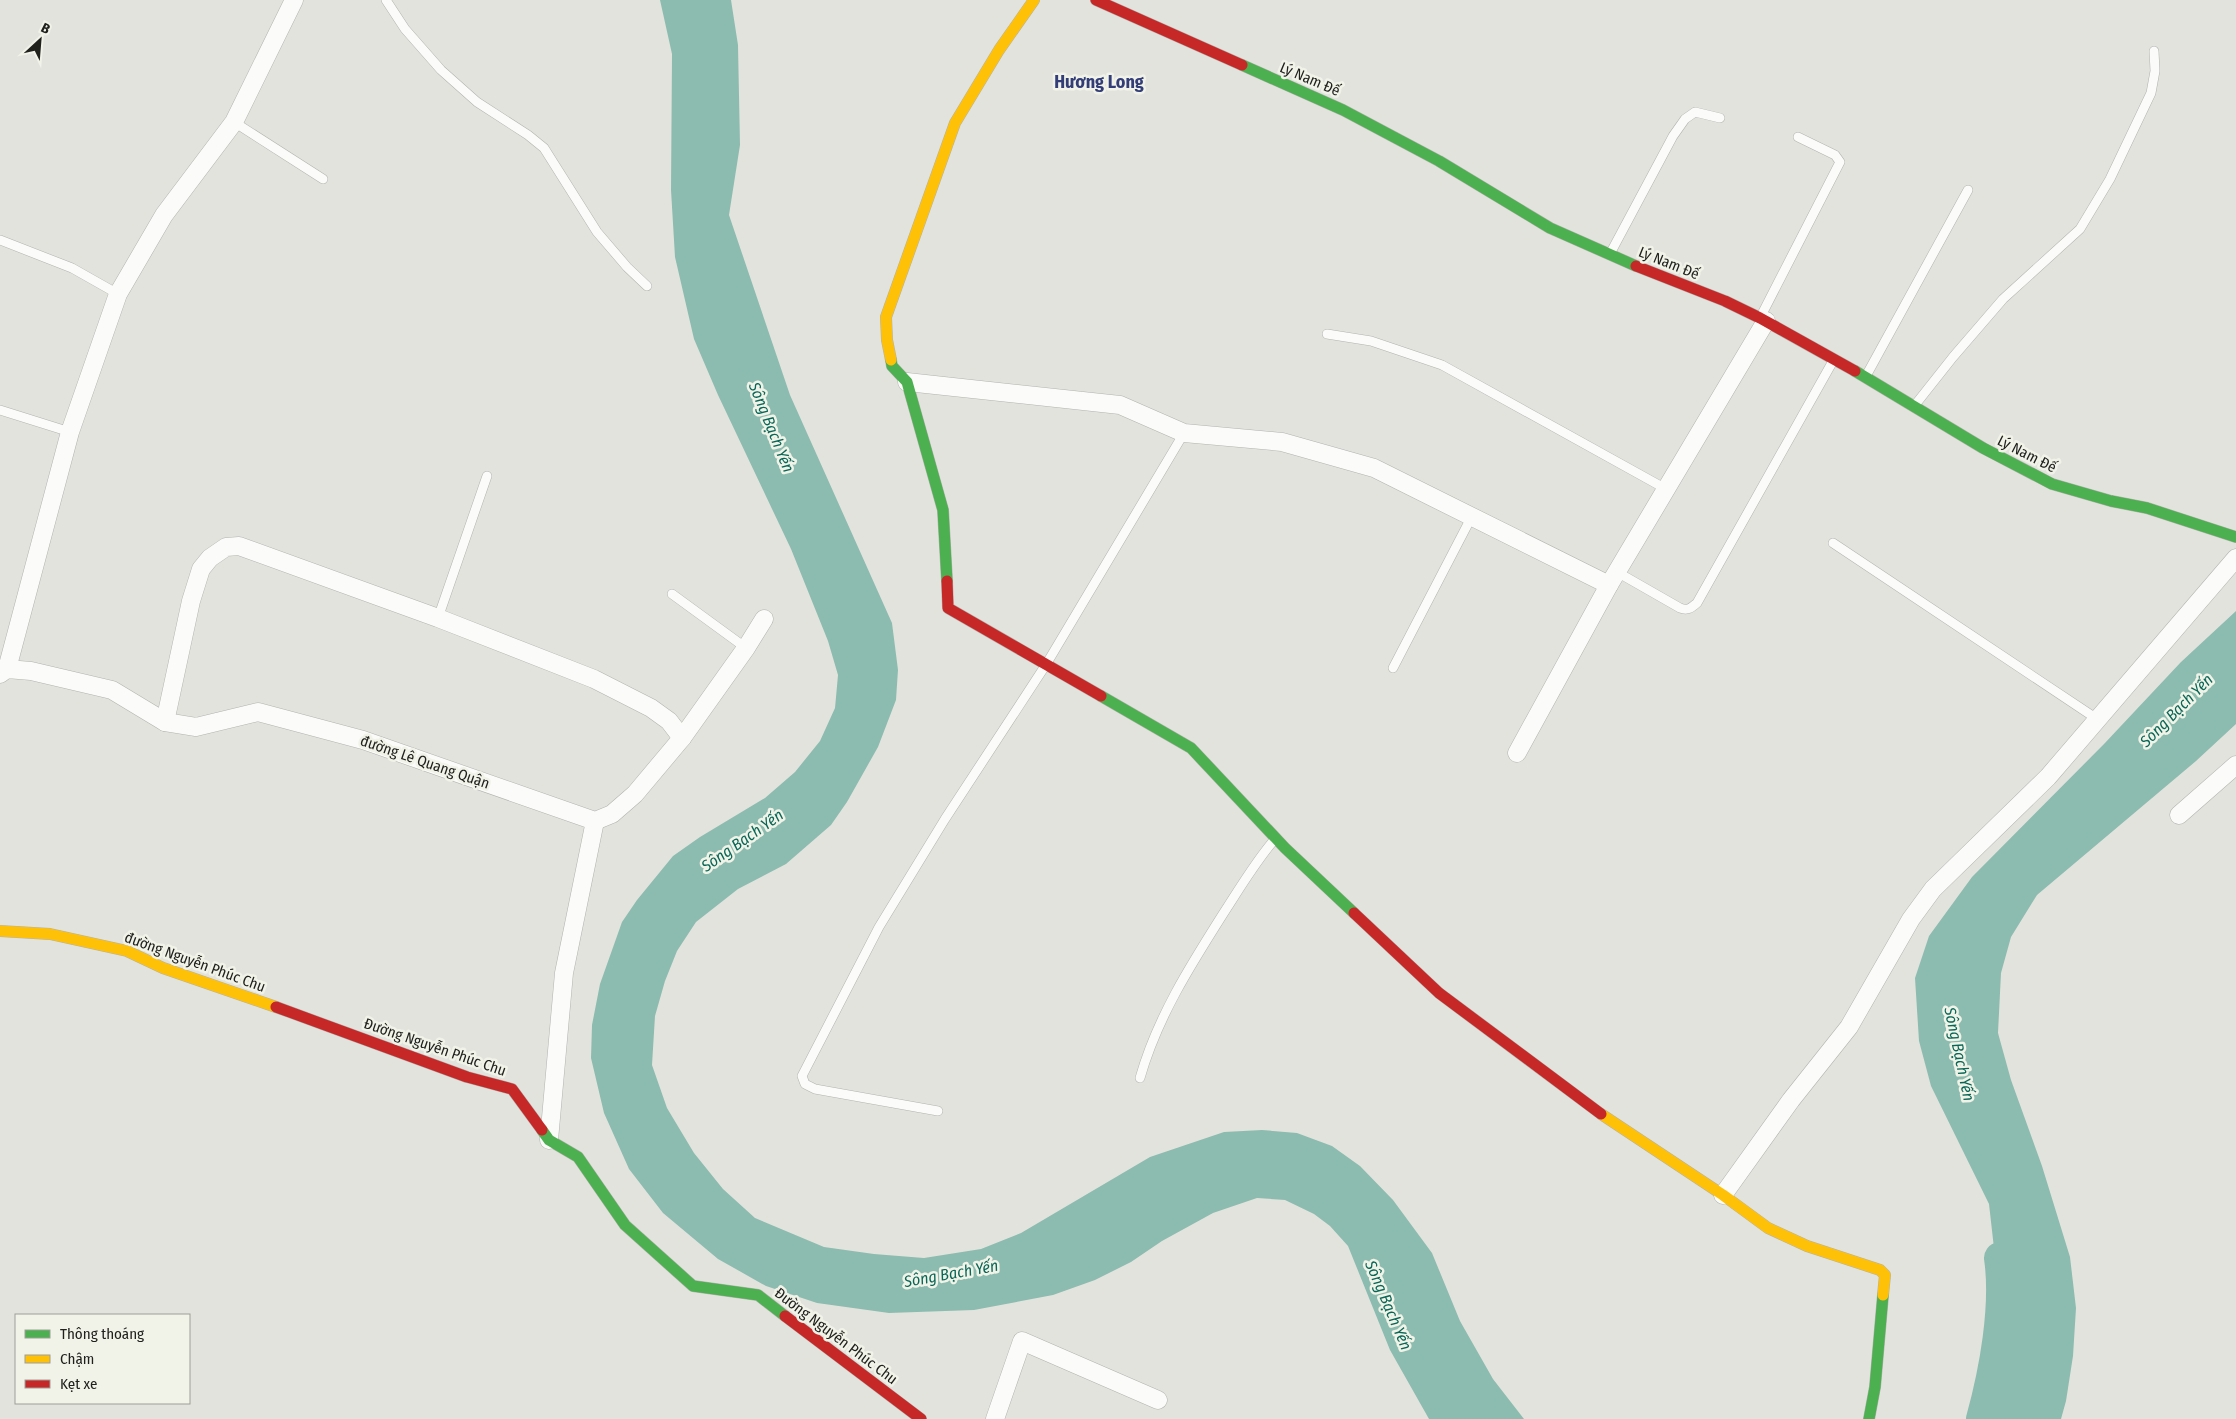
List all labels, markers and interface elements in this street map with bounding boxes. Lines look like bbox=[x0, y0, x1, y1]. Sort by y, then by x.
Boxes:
north arrow bbox=[15, 15, 65, 65]
text: B bbox=[38, 19, 53, 38]
street label: Lý Nam Đế bbox=[1277, 58, 1343, 100]
district label: Hương Long bbox=[1054, 71, 1144, 93]
street label: Lý Nam Đế bbox=[1636, 243, 1702, 283]
water label: Sông Bạch Yến bbox=[744, 378, 799, 475]
street label: Lý Nam Đế bbox=[1995, 432, 2060, 477]
water label: Sông Bạch Yến bbox=[2134, 669, 2217, 752]
street label: đường Lê Quang Quận bbox=[358, 731, 492, 793]
water label: Sông Bạch Yến bbox=[696, 804, 787, 876]
street label: đường Nguyễn Phúc Chu bbox=[122, 928, 268, 996]
water label: Sông Bạch Yến bbox=[1940, 1004, 1980, 1103]
street label: Đường Nguyễn Phúc Chu bbox=[361, 1014, 509, 1080]
water label: Sông Bạch Yến bbox=[901, 1255, 1000, 1291]
water label: Sông Bạch Yến bbox=[1361, 1256, 1417, 1353]
street label: Đường Nguyễn Phúc Chu bbox=[771, 1284, 901, 1388]
legend bbox=[15, 1314, 190, 1404]
text: Thông thoáng bbox=[60, 1325, 144, 1343]
text: Chậm bbox=[60, 1350, 94, 1368]
text: Kẹt xe bbox=[60, 1375, 97, 1393]

